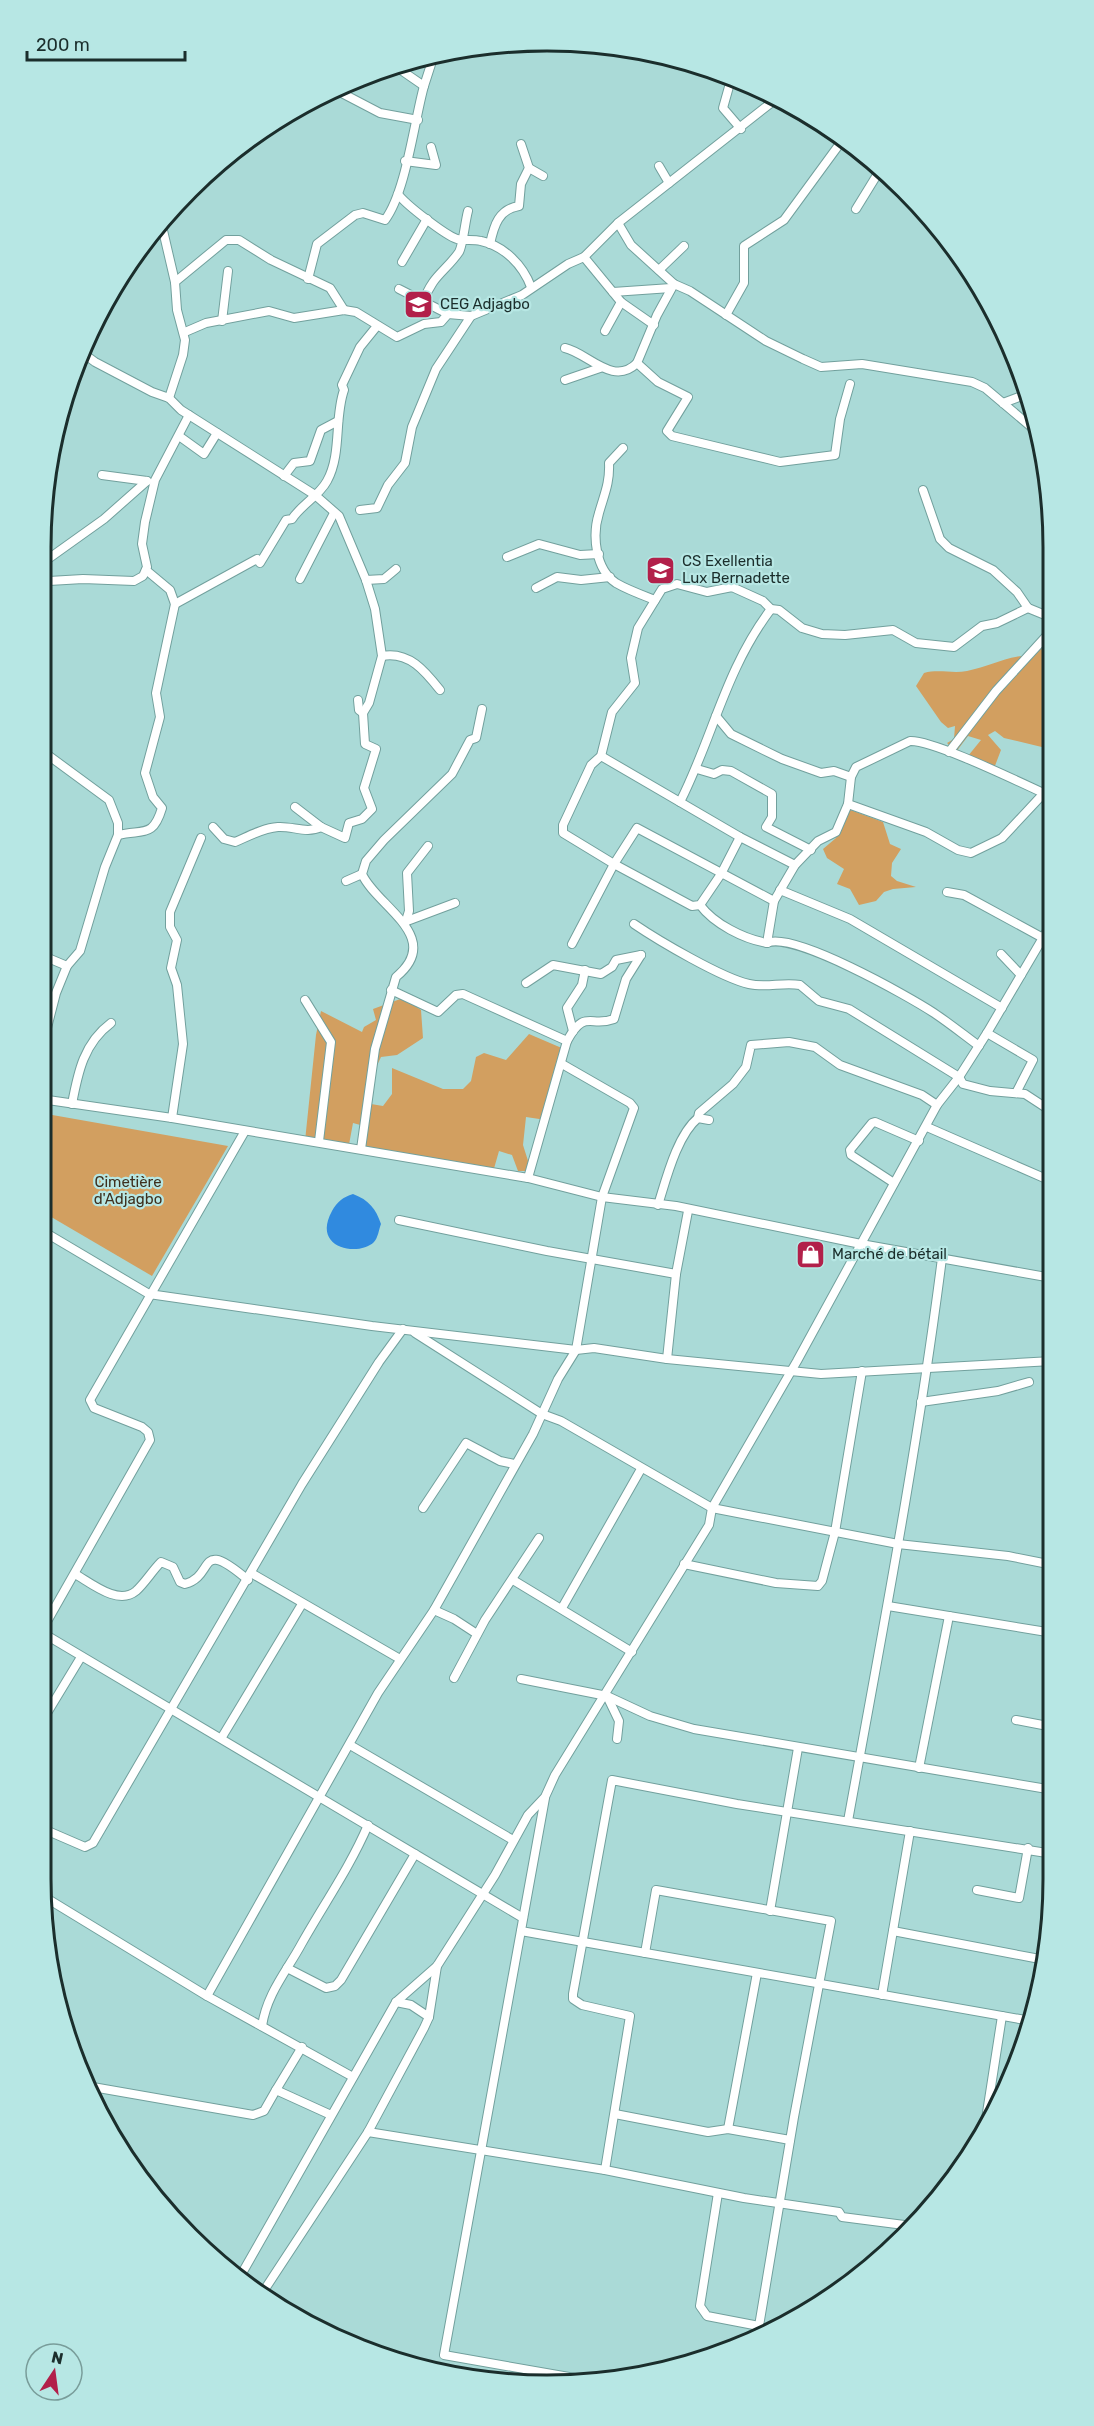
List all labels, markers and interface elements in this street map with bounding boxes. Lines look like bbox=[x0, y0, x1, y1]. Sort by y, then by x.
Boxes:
scale bar bbox=[27, 24, 184, 62]
text: 200 m bbox=[36, 34, 90, 56]
school or university icon: CEG Adjagbo bbox=[403, 288, 435, 320]
place label: CEG Adjagbo bbox=[440, 295, 530, 313]
place label: CS Exellentia Lux Bernadette bbox=[682, 552, 790, 587]
school or university icon: CS Exellentia Lux Bernadette bbox=[645, 554, 677, 586]
park label: Cimetière d'Adjagbo bbox=[94, 1173, 162, 1208]
shop icon: Marché de bétail bbox=[795, 1238, 827, 1270]
place label: Marché de bétail bbox=[832, 1245, 947, 1263]
north arrow bbox=[24, 2342, 84, 2402]
text: N bbox=[50, 2347, 65, 2368]

